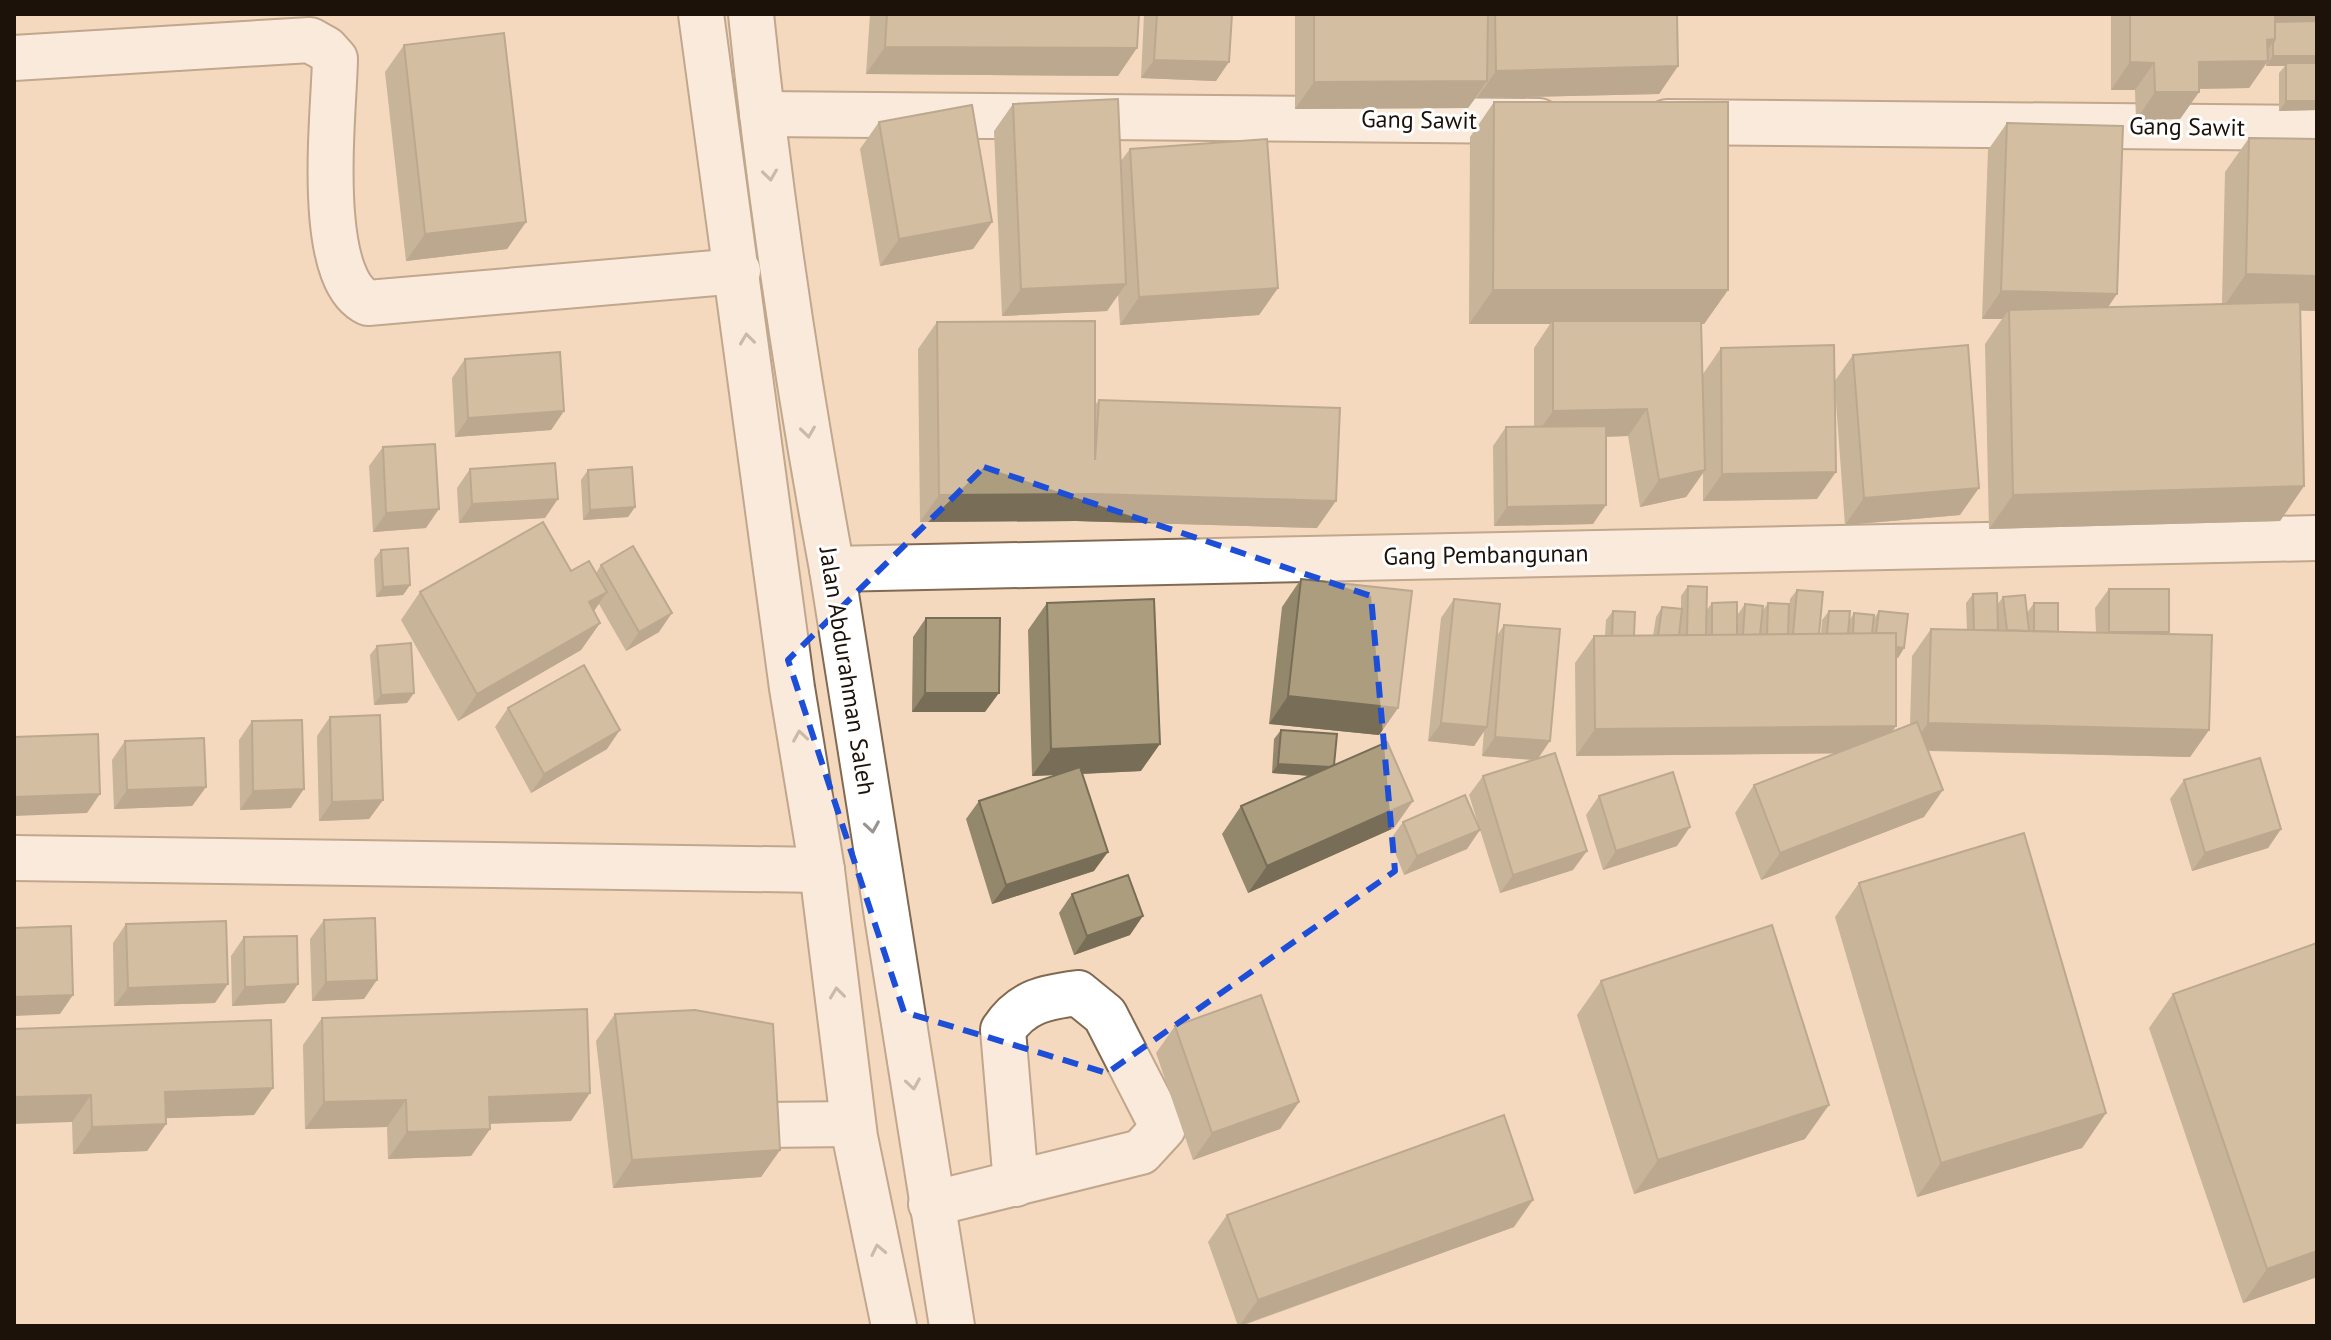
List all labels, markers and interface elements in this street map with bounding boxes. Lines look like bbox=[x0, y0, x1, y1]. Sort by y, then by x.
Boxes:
street label: Gang Sawit bbox=[1361, 103, 1477, 136]
street label: Gang Sawit bbox=[2129, 110, 2245, 143]
one-way arrow bbox=[761, 168, 778, 182]
one-way arrow bbox=[738, 333, 755, 346]
one-way arrow bbox=[799, 425, 816, 439]
street label: Gang Pembangunan bbox=[1383, 537, 1589, 572]
street label: Jalan Abdurahman Saleh bbox=[812, 544, 882, 797]
one-way arrow bbox=[792, 729, 809, 743]
one-way arrow bbox=[862, 820, 879, 834]
one-way arrow bbox=[829, 986, 846, 1000]
one-way arrow bbox=[904, 1077, 921, 1090]
one-way arrow bbox=[870, 1243, 887, 1257]

